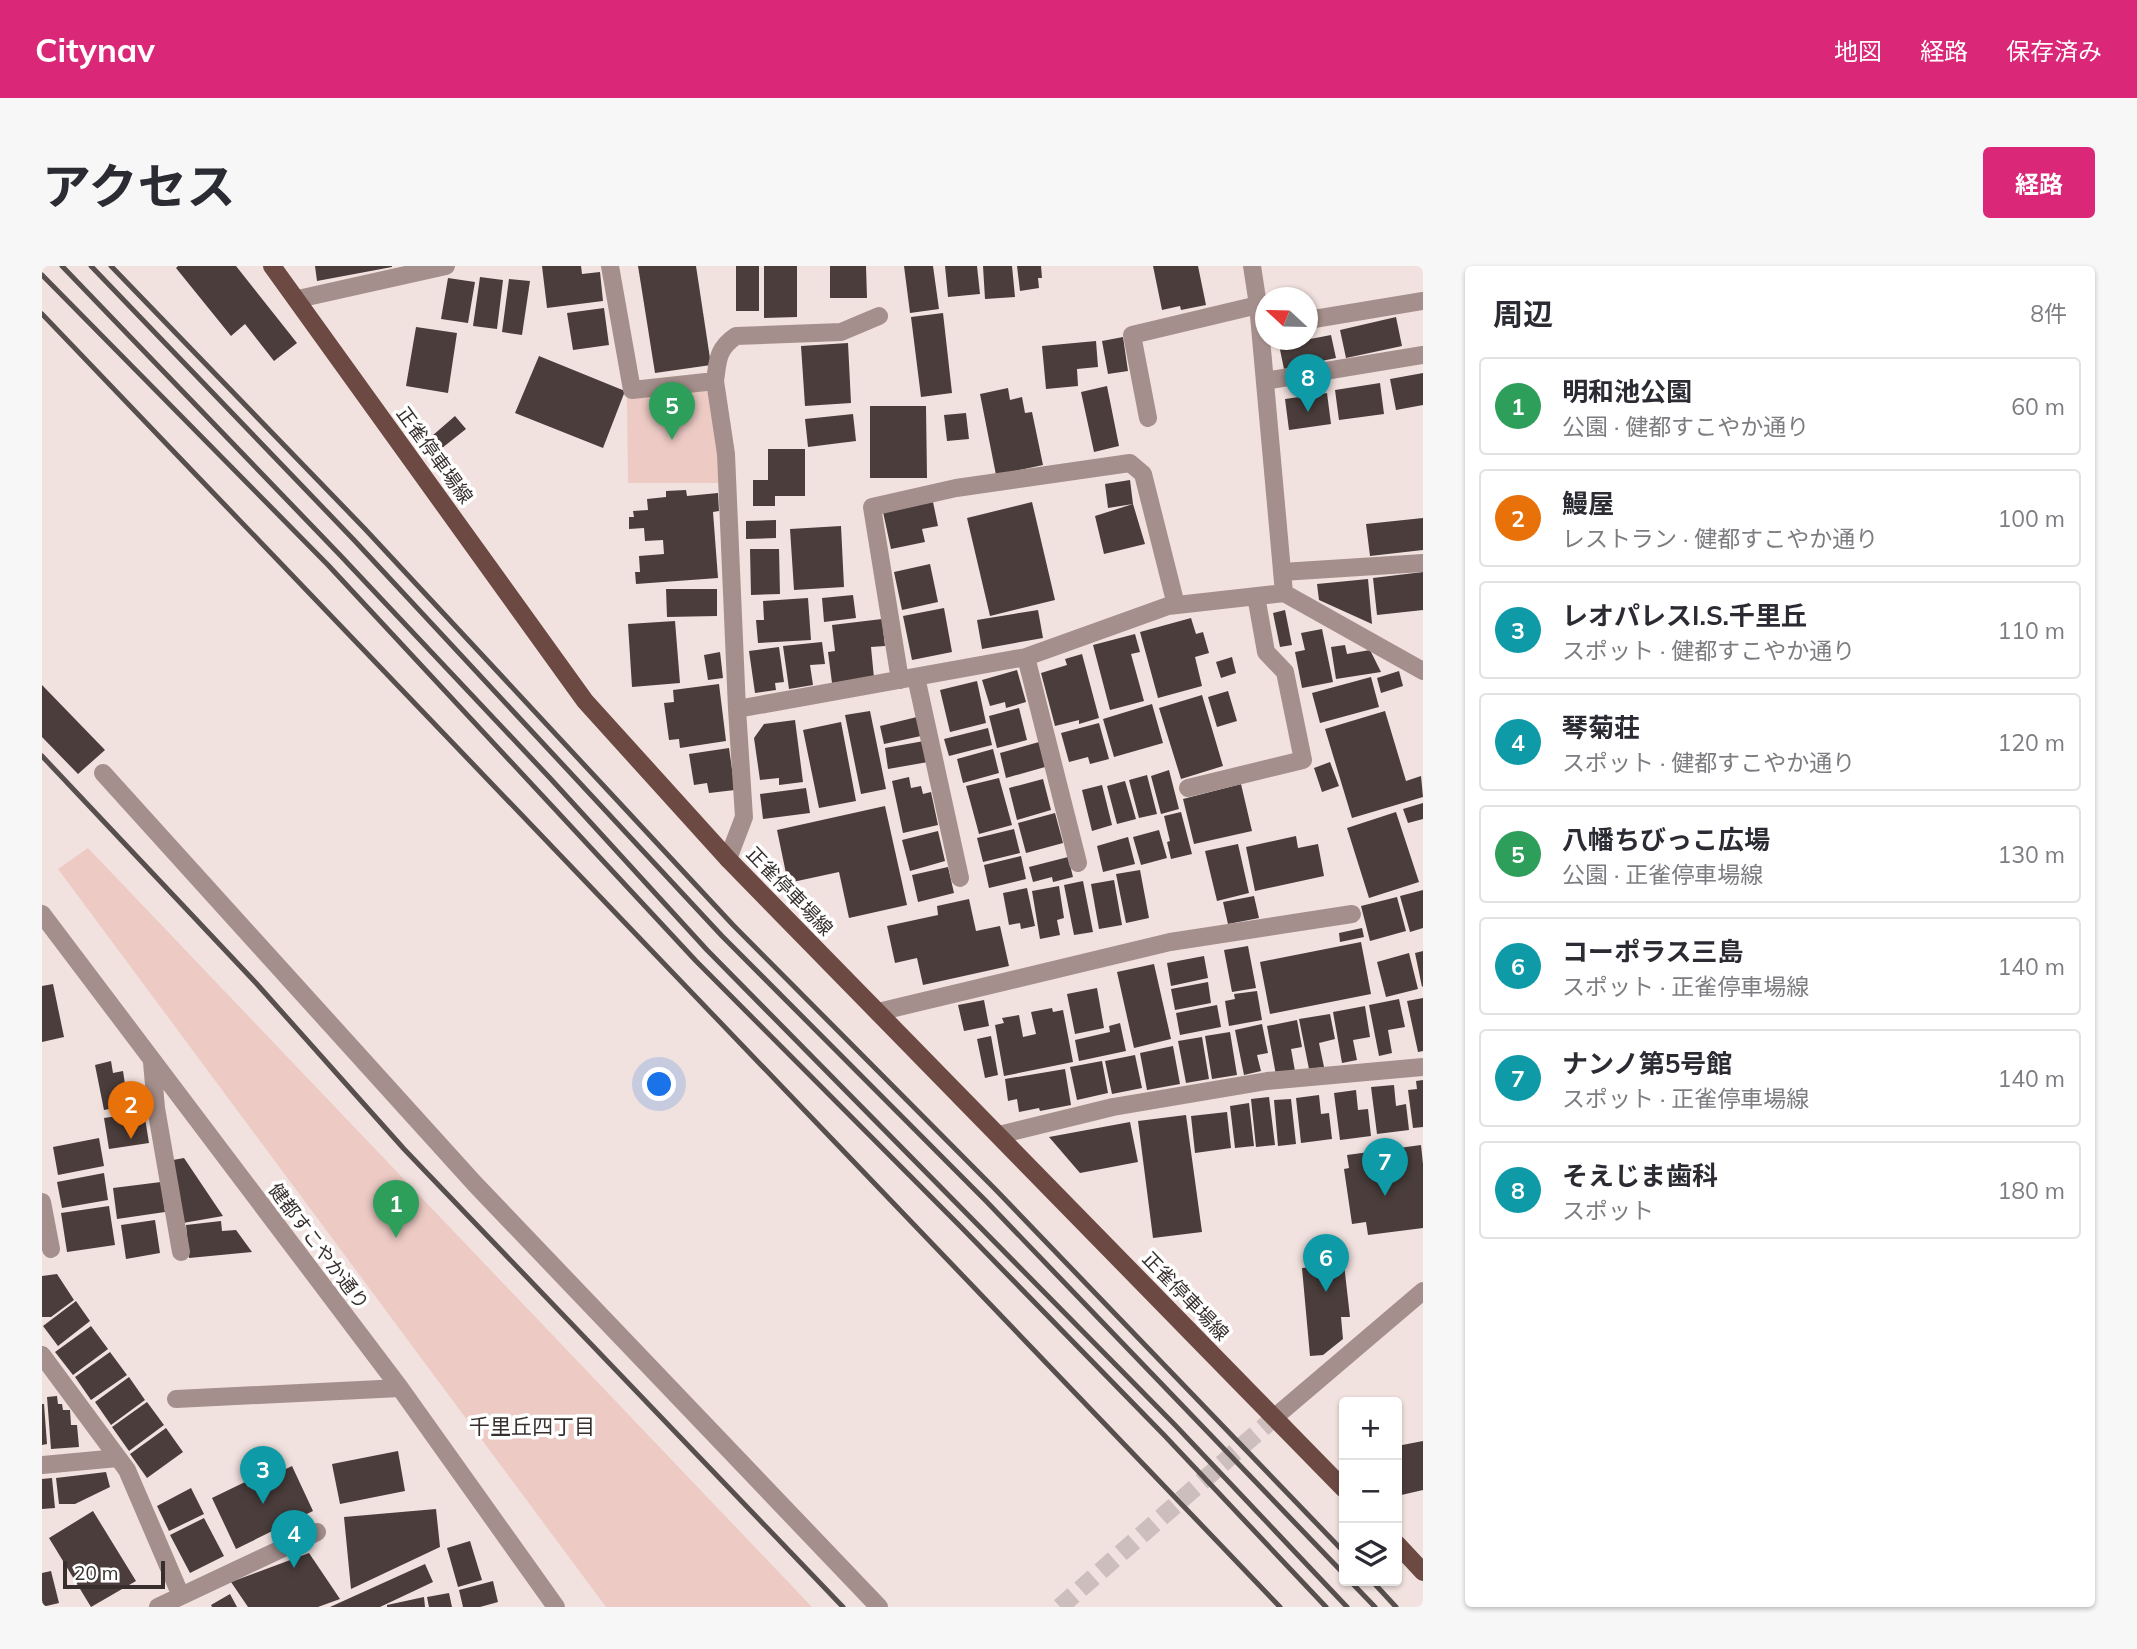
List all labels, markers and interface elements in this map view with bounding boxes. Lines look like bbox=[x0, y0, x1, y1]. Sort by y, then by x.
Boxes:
text: Citynav bbox=[35, 29, 155, 70]
text: 地図 bbox=[1834, 36, 1882, 66]
text: 経路 bbox=[1920, 36, 1968, 66]
text: 保存済み bbox=[2006, 36, 2102, 66]
button: 経路 bbox=[1983, 147, 2095, 218]
text: アクセス bbox=[42, 155, 236, 216]
north arrow bbox=[1255, 287, 1318, 350]
text: 周辺 bbox=[1493, 295, 1553, 333]
text: 8件 bbox=[2030, 299, 2067, 328]
pin: 8 bbox=[1285, 354, 1331, 412]
text: 明和池公園 bbox=[1562, 375, 1692, 408]
pin: 5 bbox=[649, 382, 695, 440]
text: 1 bbox=[1511, 392, 1525, 421]
text: 60 m bbox=[2011, 392, 2065, 421]
street label: 正雀停車場線 bbox=[392, 402, 478, 508]
text: 公園 · 健都すこやか通り bbox=[1562, 412, 1809, 441]
text: 鰻屋 bbox=[1562, 487, 1614, 520]
text: 2 bbox=[1511, 504, 1525, 533]
text: 100 m bbox=[1997, 504, 2065, 533]
text: レストラン · 健都すこやか通り bbox=[1562, 524, 1878, 553]
text: レオパレスI.S.千里丘 bbox=[1562, 599, 1807, 632]
text: 3 bbox=[1511, 616, 1525, 645]
text: 110 m bbox=[1997, 616, 2065, 645]
text: スポット · 健都すこやか通り bbox=[1562, 636, 1855, 665]
text: 琴菊荘 bbox=[1562, 711, 1640, 744]
text: 4 bbox=[1511, 728, 1525, 757]
text: 120 m bbox=[1997, 728, 2065, 757]
text: スポット · 健都すこやか通り bbox=[1562, 748, 1855, 777]
text: 八幡ちびっこ広場 bbox=[1562, 823, 1770, 856]
text: 5 bbox=[1511, 840, 1525, 869]
text: 130 m bbox=[1997, 840, 2065, 869]
street label: 正雀停車場線 bbox=[742, 842, 838, 940]
text: 公園 · 正雀停車場線 bbox=[1562, 860, 1763, 889]
text: コーポラス三島 bbox=[1562, 935, 1743, 968]
text: 6 bbox=[1511, 952, 1525, 981]
text: 140 m bbox=[1997, 952, 2065, 981]
text: スポット · 正雀停車場線 bbox=[1562, 972, 1809, 1001]
text: ナンノ第5号館 bbox=[1562, 1047, 1732, 1080]
text: 7 bbox=[1511, 1064, 1525, 1093]
text: 140 m bbox=[1997, 1064, 2065, 1093]
your location bbox=[642, 1067, 676, 1101]
pin: 2 bbox=[108, 1081, 154, 1139]
text: スポット · 正雀停車場線 bbox=[1562, 1084, 1809, 1113]
pin: 7 bbox=[1362, 1138, 1408, 1196]
text: そえじま歯科 bbox=[1562, 1159, 1718, 1192]
text: 8 bbox=[1511, 1176, 1525, 1205]
text: 180 m bbox=[1997, 1176, 2065, 1205]
street label: 健都すこやか通り bbox=[264, 1178, 374, 1314]
pin: 1 bbox=[373, 1180, 419, 1238]
text: スポット bbox=[1562, 1196, 1654, 1225]
pin: 6 bbox=[1303, 1234, 1349, 1292]
street label: 正雀停車場線 bbox=[1138, 1247, 1234, 1345]
map controls bbox=[1339, 1397, 1402, 1586]
button: + bbox=[1339, 1397, 1402, 1460]
district label: 千里丘四丁目 bbox=[469, 1413, 595, 1439]
pin: 3 bbox=[240, 1446, 286, 1504]
button: − bbox=[1339, 1460, 1402, 1523]
pin: 4 bbox=[271, 1510, 317, 1568]
button: layers bbox=[1339, 1523, 1402, 1586]
scale bar bbox=[63, 1558, 164, 1590]
text: 20 m bbox=[74, 1561, 118, 1585]

